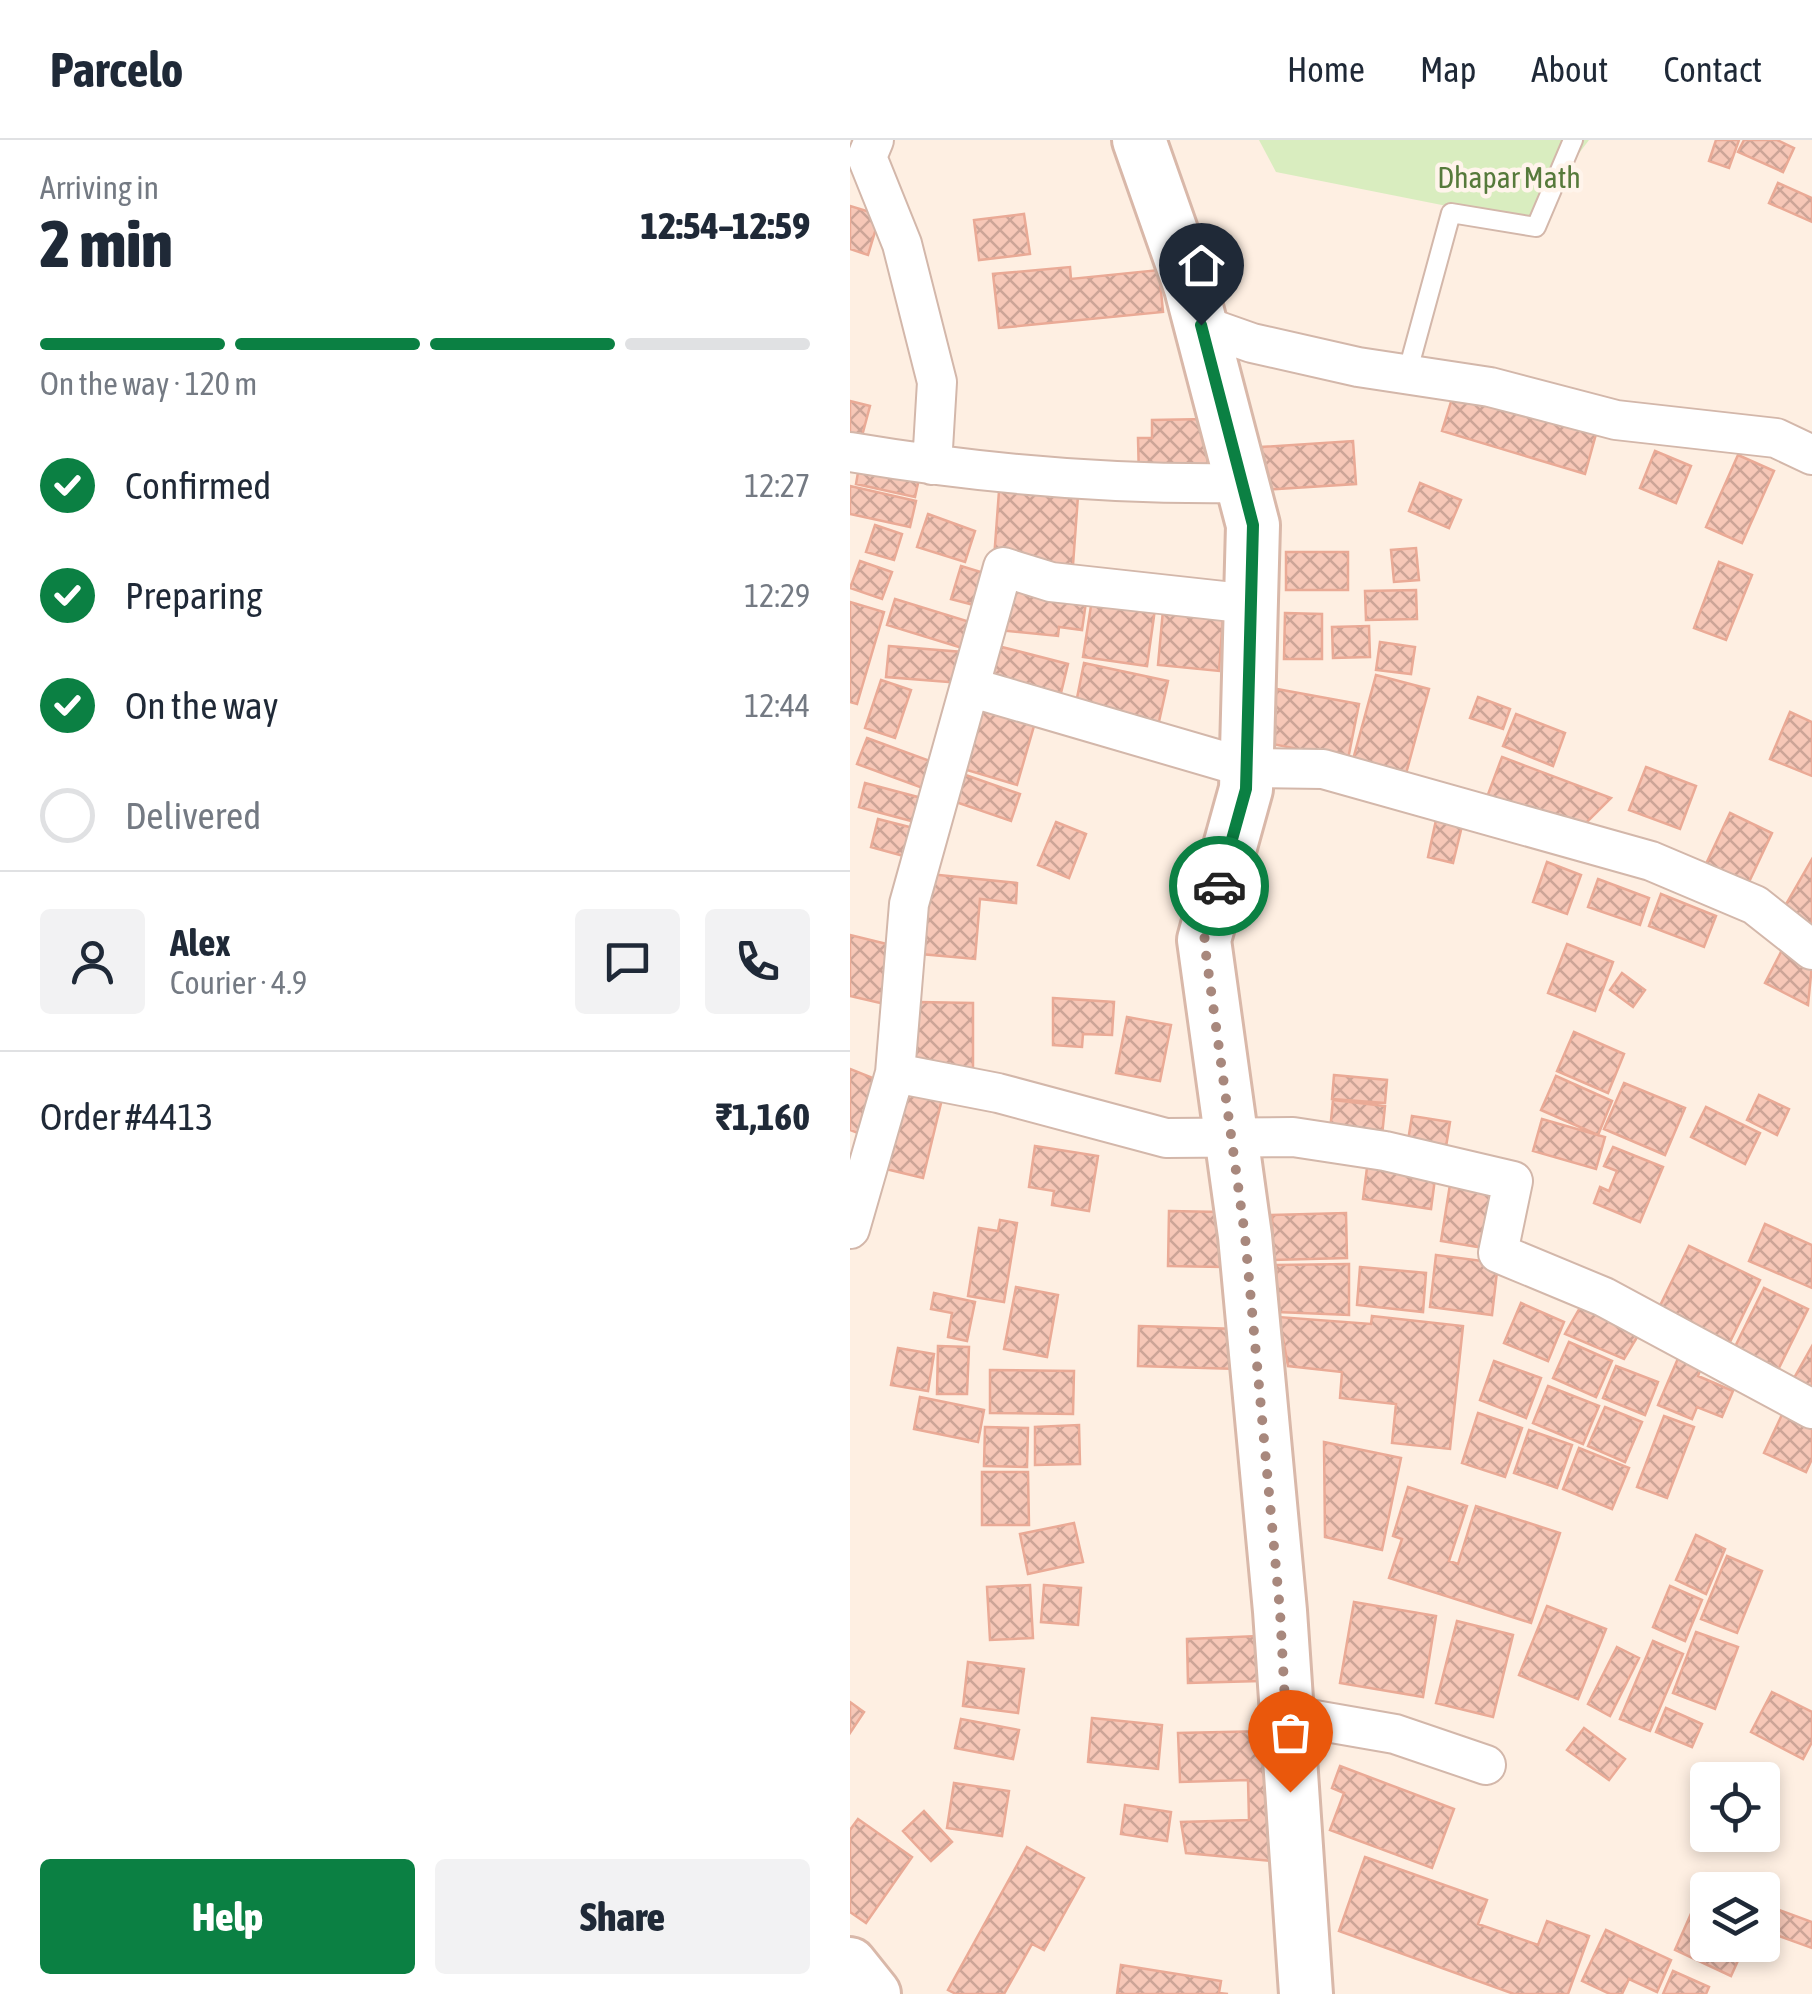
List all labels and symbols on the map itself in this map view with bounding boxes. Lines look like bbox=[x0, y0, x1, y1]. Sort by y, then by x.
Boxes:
park label: Dhapar Math bbox=[1437, 160, 1581, 194]
pin bbox=[1159, 223, 1244, 326]
courier bbox=[1169, 836, 1269, 936]
pin bbox=[1248, 1690, 1333, 1793]

